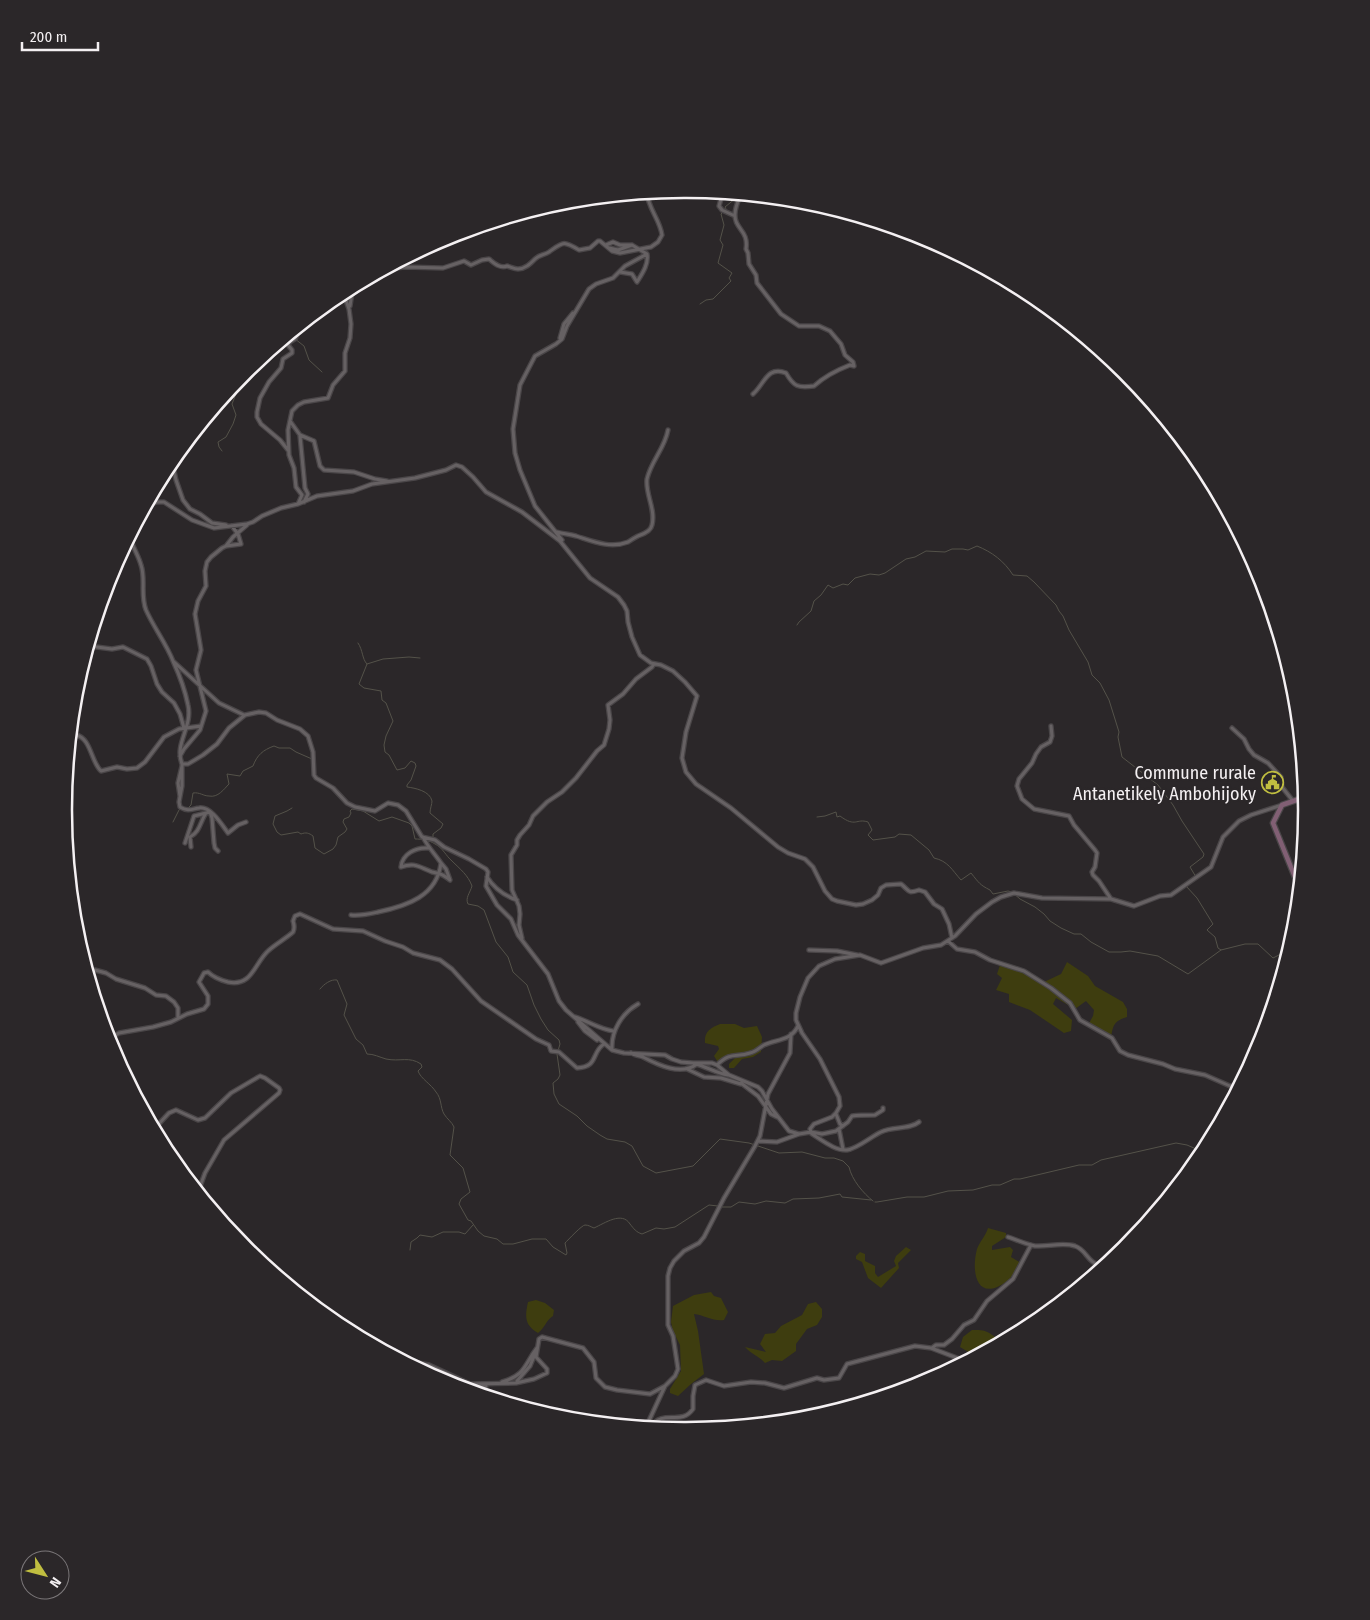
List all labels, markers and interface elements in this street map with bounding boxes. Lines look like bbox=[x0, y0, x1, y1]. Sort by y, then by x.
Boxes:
scale bar bbox=[22, 20, 99, 52]
text: 200 m bbox=[30, 28, 67, 46]
place label: Commune rurale Antanetikely Ambohijoky bbox=[1073, 762, 1256, 805]
public building icon: Commune rurale Antanetikely Ambohijoky bbox=[1260, 771, 1284, 795]
north arrow bbox=[20, 1550, 70, 1600]
text: N bbox=[46, 1574, 64, 1591]

